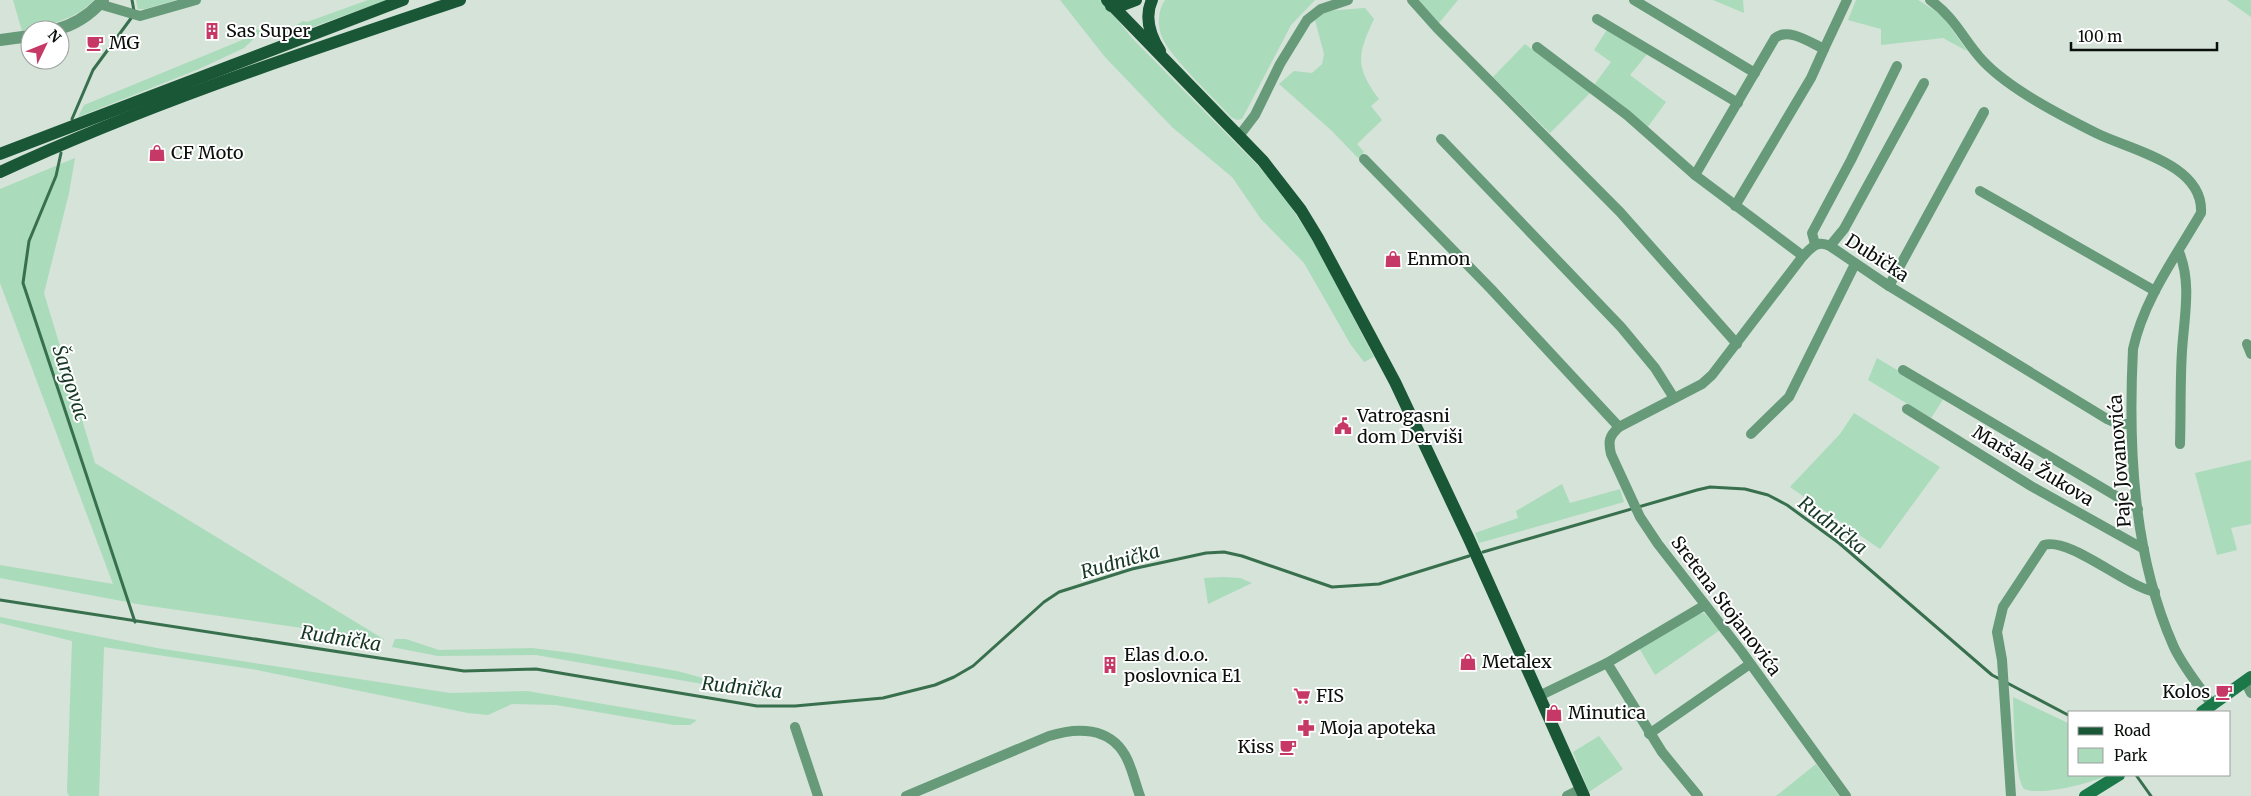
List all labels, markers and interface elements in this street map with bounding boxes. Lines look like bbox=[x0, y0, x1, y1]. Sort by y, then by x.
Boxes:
place label: Sas Super bbox=[226, 19, 310, 42]
north arrow bbox=[20, 20, 70, 70]
scale bar bbox=[2071, 20, 2217, 52]
building icon: Sas Super bbox=[202, 21, 222, 41]
text: N bbox=[44, 26, 65, 46]
text: 100 m bbox=[2078, 27, 2122, 46]
place label: MG bbox=[109, 31, 140, 54]
cafe icon: MG bbox=[85, 33, 105, 53]
place label: CF Moto bbox=[171, 141, 243, 164]
shop icon: CF Moto bbox=[147, 143, 167, 163]
street label: Dubička bbox=[1841, 229, 1914, 287]
place label: Enmon bbox=[1407, 247, 1471, 270]
shop icon: Enmon bbox=[1383, 249, 1403, 269]
water label: Šargovac bbox=[47, 341, 96, 424]
street label: Paje Jovanovića bbox=[2103, 393, 2136, 528]
place label: Vatrogasni dom Derviši bbox=[1356, 404, 1463, 448]
public building icon: Vatrogasni dom Derviši bbox=[1333, 416, 1353, 436]
street label: Maršala Žukova bbox=[1968, 420, 2098, 511]
water label: Rudnička bbox=[1794, 491, 1872, 560]
street label: Sretena Stojanovića bbox=[1666, 531, 1787, 680]
water label: Rudnička bbox=[1078, 538, 1162, 584]
water label: Rudnička bbox=[299, 620, 383, 656]
place label: Elas d.o.o. poslovnica E1 bbox=[1124, 643, 1241, 687]
place label: Metalex bbox=[1482, 650, 1552, 673]
shop icon: Metalex bbox=[1458, 652, 1478, 672]
building icon: Elas d.o.o. poslovnica E1 bbox=[1100, 655, 1120, 675]
water label: Rudnička bbox=[700, 671, 784, 703]
place label: Kolos bbox=[2162, 680, 2210, 703]
cafe icon: Kolos bbox=[2214, 682, 2234, 702]
place label: FIS bbox=[1316, 684, 1344, 707]
supermarket icon: FIS bbox=[1292, 686, 1312, 706]
place label: Minutica bbox=[1568, 701, 1646, 724]
shop icon: Minutica bbox=[1544, 703, 1564, 723]
legend bbox=[2068, 711, 2231, 776]
place label: Moja apoteka bbox=[1320, 716, 1436, 739]
pharmacy icon: Moja apoteka bbox=[1296, 718, 1316, 738]
text: Road bbox=[2114, 721, 2150, 740]
place label: Kiss bbox=[1238, 735, 1274, 758]
cafe icon: Kiss bbox=[1278, 737, 1298, 757]
text: Park bbox=[2114, 746, 2148, 765]

